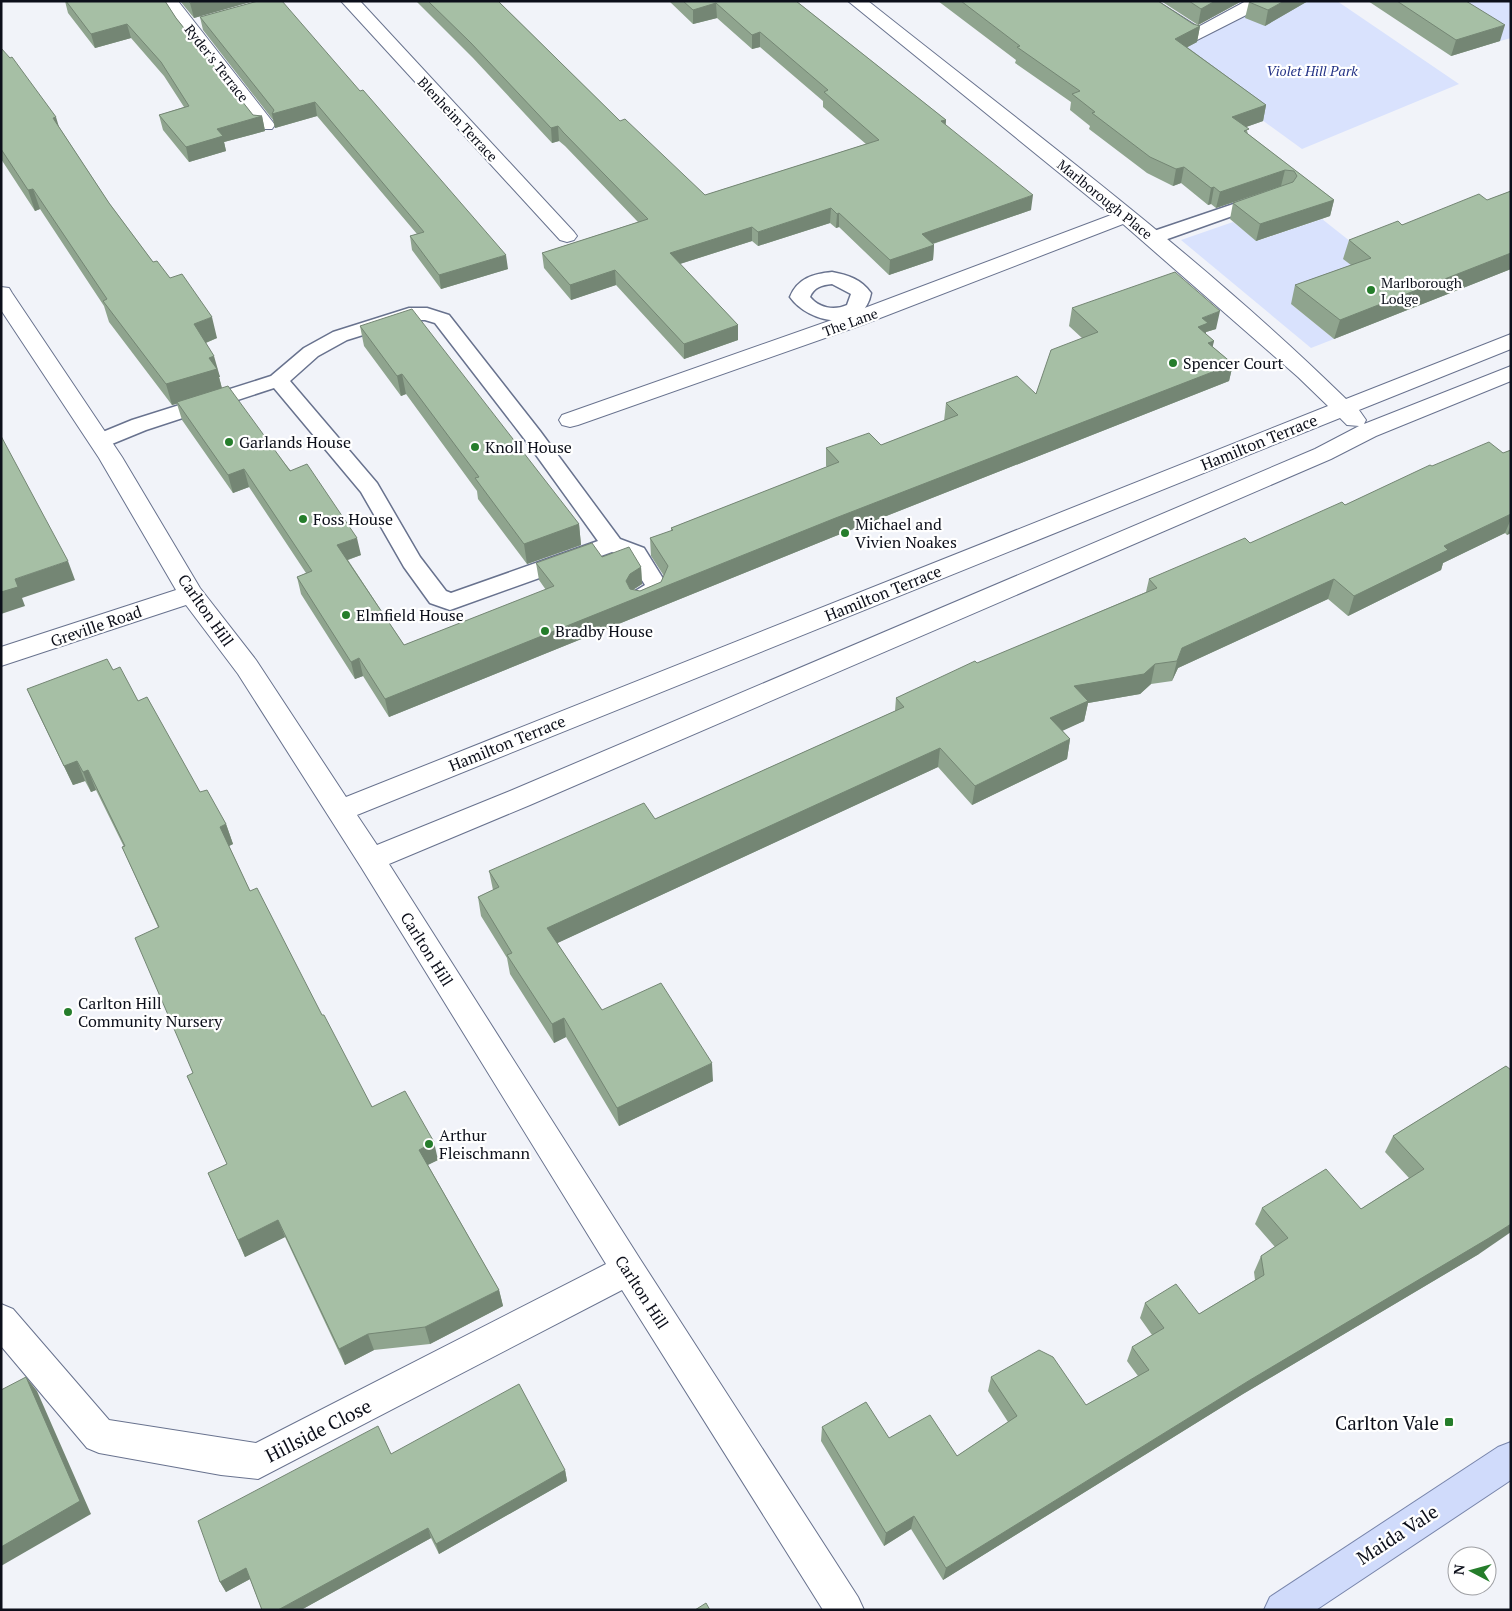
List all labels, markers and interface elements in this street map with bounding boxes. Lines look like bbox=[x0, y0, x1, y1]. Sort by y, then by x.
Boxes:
street label: Ryder's Terrace bbox=[181, 20, 253, 106]
park label: Violet Hill Park bbox=[1266, 61, 1358, 80]
street label: Blenheim Terrace bbox=[414, 73, 502, 165]
street label: Marlborough Place bbox=[1053, 155, 1157, 243]
place label: Marlborough Lodge bbox=[1381, 273, 1462, 308]
marker: Marlborough Lodge bbox=[1365, 284, 1377, 296]
street label: The Lane bbox=[820, 303, 880, 341]
place label: Spencer Court bbox=[1183, 352, 1284, 374]
marker: Spencer Court bbox=[1167, 357, 1179, 369]
street label: Hamilton Terrace bbox=[1197, 409, 1321, 475]
place label: Garlands House bbox=[239, 431, 351, 453]
marker: Garlands House bbox=[223, 436, 235, 448]
place label: Knoll House bbox=[485, 436, 572, 458]
marker: Knoll House bbox=[469, 441, 481, 453]
place label: Foss House bbox=[313, 508, 393, 530]
marker: Foss House bbox=[297, 513, 309, 525]
place label: Michael and Vivien Noakes bbox=[855, 513, 957, 553]
marker: Michael and Vivien Noakes bbox=[839, 527, 851, 539]
street label: Hamilton Terrace bbox=[821, 560, 945, 626]
street label: Carlton Hill bbox=[173, 569, 239, 651]
street label: Greville Road bbox=[47, 600, 145, 652]
place label: Elmfield House bbox=[356, 604, 464, 626]
marker: Elmfield House bbox=[340, 609, 352, 621]
place label: Bradby House bbox=[555, 620, 653, 642]
marker: Bradby House bbox=[539, 625, 551, 637]
street label: Hamilton Terrace bbox=[445, 710, 569, 776]
street label: Carlton Hill bbox=[396, 908, 459, 990]
place label: Carlton Hill Community Nursery bbox=[78, 992, 223, 1032]
marker: Carlton Hill Community Nursery bbox=[62, 1006, 74, 1018]
place label: Arthur Fleischmann bbox=[439, 1124, 531, 1164]
marker: Arthur Fleischmann bbox=[423, 1138, 435, 1150]
street label: Carlton Hill bbox=[610, 1251, 674, 1333]
street label: Hillside Close bbox=[261, 1393, 375, 1467]
place label: Carlton Vale bbox=[1335, 1410, 1439, 1435]
marker: Carlton Vale bbox=[1443, 1416, 1455, 1428]
street label: Maida Vale bbox=[1351, 1498, 1443, 1570]
north arrow bbox=[1447, 1546, 1497, 1596]
text: N bbox=[1449, 1563, 1469, 1576]

